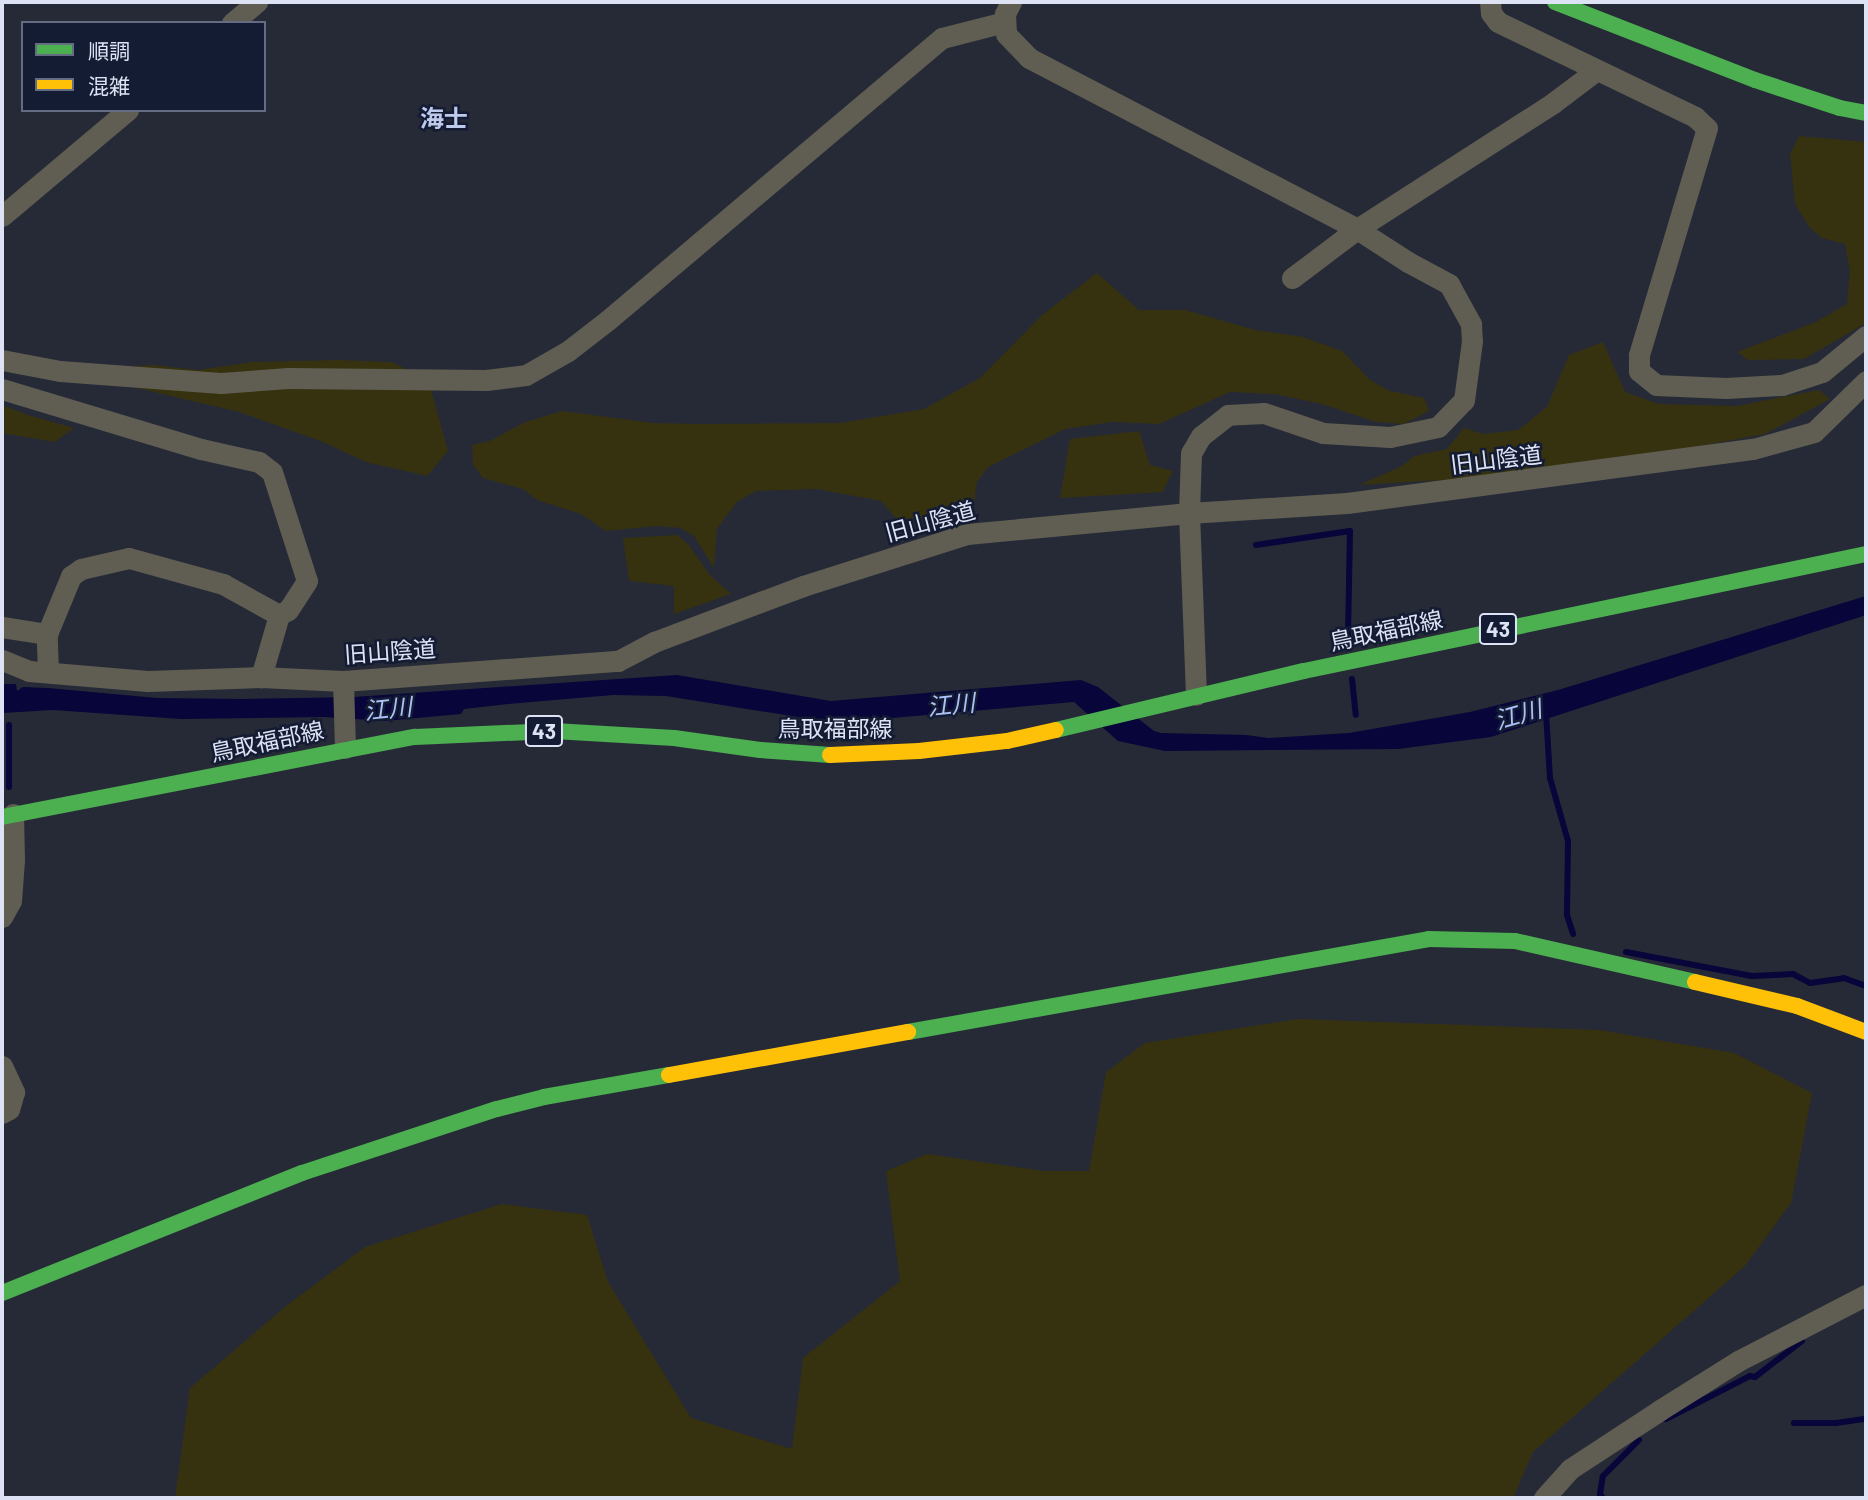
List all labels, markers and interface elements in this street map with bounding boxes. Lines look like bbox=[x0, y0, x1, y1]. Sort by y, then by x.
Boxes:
legend bbox=[21, 21, 266, 112]
text: 順調 bbox=[88, 38, 130, 63]
text: 混雑 bbox=[88, 73, 130, 98]
district label: 海士 bbox=[420, 104, 468, 132]
street label: 旧山陰道 bbox=[1449, 440, 1543, 478]
street label: 旧山陰道 bbox=[882, 496, 978, 546]
street label: 鳥取福部線 bbox=[1327, 605, 1445, 655]
road number: 43 bbox=[1479, 612, 1517, 646]
street label: 旧山陰道 bbox=[343, 634, 437, 668]
water label: 江川 bbox=[926, 687, 976, 721]
water label: 江川 bbox=[363, 691, 413, 725]
water label: 江川 bbox=[1491, 694, 1545, 734]
road number: 43 bbox=[525, 714, 563, 748]
street label: 鳥取福部線 bbox=[778, 714, 892, 742]
street label: 鳥取福部線 bbox=[208, 716, 326, 766]

